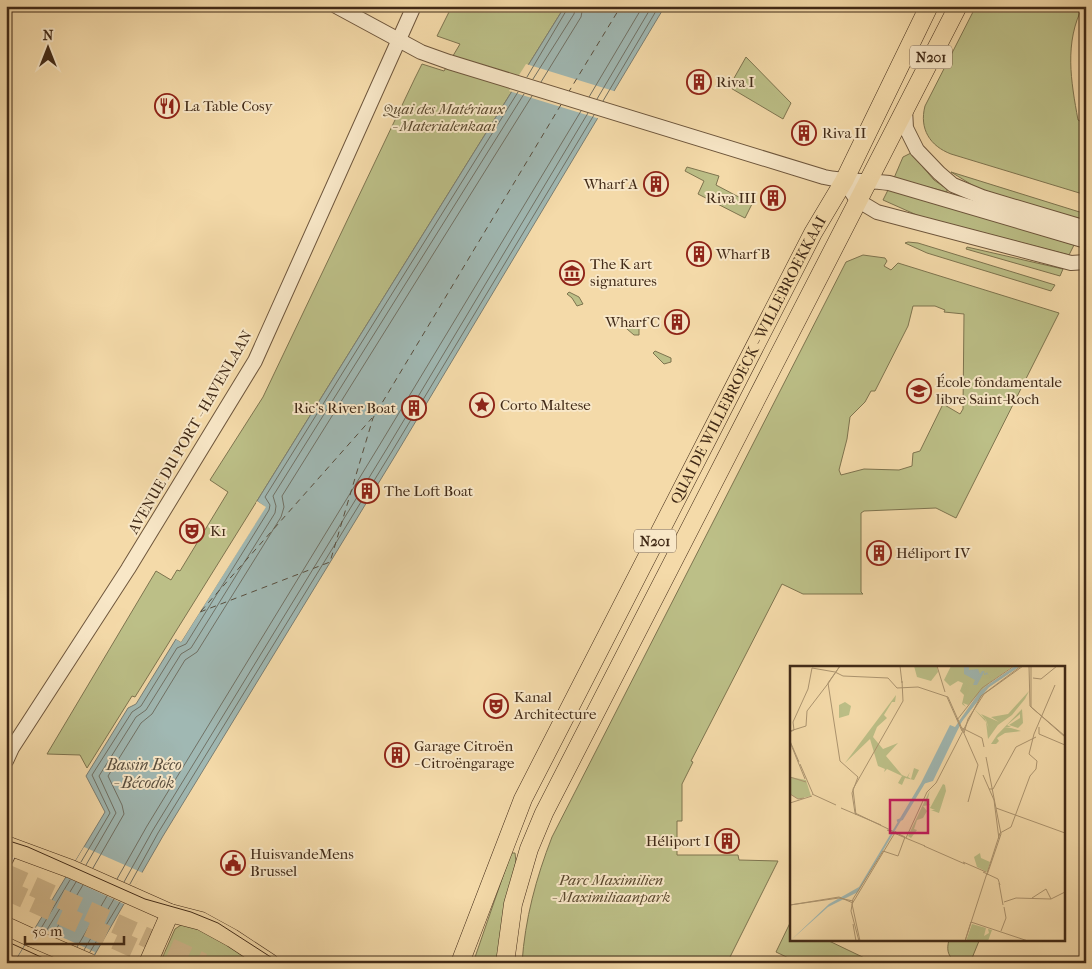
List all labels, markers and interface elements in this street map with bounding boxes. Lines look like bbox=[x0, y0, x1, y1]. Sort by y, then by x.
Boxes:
north arrow bbox=[22, 22, 72, 72]
text: N bbox=[43, 27, 54, 44]
road number: N201 bbox=[910, 46, 952, 68]
building icon: Riva I bbox=[686, 69, 712, 95]
place label: Riva I bbox=[716, 73, 755, 91]
restaurant icon: La Table Cosy bbox=[154, 93, 180, 119]
place label: La Table Cosy bbox=[184, 97, 274, 115]
park label: Quai des Matériaux - Materialenkaai bbox=[382, 100, 505, 135]
building icon: Riva II bbox=[791, 120, 817, 146]
place label: Riva II bbox=[822, 124, 866, 142]
building icon: Wharf A bbox=[643, 171, 669, 197]
place label: Wharf A bbox=[583, 175, 638, 193]
building icon: Riva III bbox=[760, 185, 786, 211]
place label: Riva III bbox=[706, 189, 756, 207]
street label: QUAI DE WILLEBROECK - WILLEBROEKKAAI bbox=[667, 213, 830, 507]
building icon: Wharf B bbox=[686, 241, 712, 267]
place label: Wharf B bbox=[715, 245, 770, 263]
place label: The K art signatures bbox=[590, 255, 657, 290]
museum icon: The K art signatures bbox=[559, 260, 585, 286]
building icon: Wharf C bbox=[664, 309, 690, 335]
place label: Wharf C bbox=[604, 313, 660, 331]
street label: AVENUE DU PORT - HAVENLAAN bbox=[124, 326, 256, 538]
place label: École fondamentale libre Saint-Roch bbox=[935, 373, 1063, 408]
school or university icon: École fondamentale libre Saint-Roch bbox=[906, 378, 932, 404]
place icon: Corto Maltese bbox=[469, 392, 495, 418]
building icon: Ric's River Boat bbox=[401, 395, 427, 421]
place label: Corto Maltese bbox=[500, 396, 591, 414]
place label: Ric's River Boat bbox=[293, 399, 397, 417]
building icon: The Loft Boat bbox=[354, 478, 380, 504]
place label: The Loft Boat bbox=[384, 482, 474, 500]
theatre icon: K1 bbox=[179, 518, 205, 544]
place label: K1 bbox=[210, 522, 226, 540]
road number: N201 bbox=[634, 530, 676, 552]
building icon: Héliport IV bbox=[866, 540, 892, 566]
place label: Héliport IV bbox=[896, 544, 971, 562]
inset map bbox=[790, 666, 1064, 942]
place label: Kanal Architecture bbox=[513, 688, 597, 723]
theatre icon: Kanal Architecture bbox=[483, 693, 509, 719]
place label: Garage Citroën - Citroëngarage bbox=[414, 737, 515, 772]
building icon: Garage Citroën - Citroëngarage bbox=[384, 742, 410, 768]
water label: Bassin Béco - Bécodok bbox=[105, 755, 182, 792]
building icon: Héliport I bbox=[714, 828, 740, 854]
place label: Héliport I bbox=[646, 832, 710, 850]
place label: HuisvandeMens Brussel bbox=[250, 845, 354, 880]
public building icon: HuisvandeMens Brussel bbox=[220, 850, 246, 876]
park label: Parc Maximilien - Maximiliaanpark bbox=[552, 871, 670, 906]
scale bar bbox=[25, 914, 124, 946]
text: 50 m bbox=[32, 922, 63, 940]

